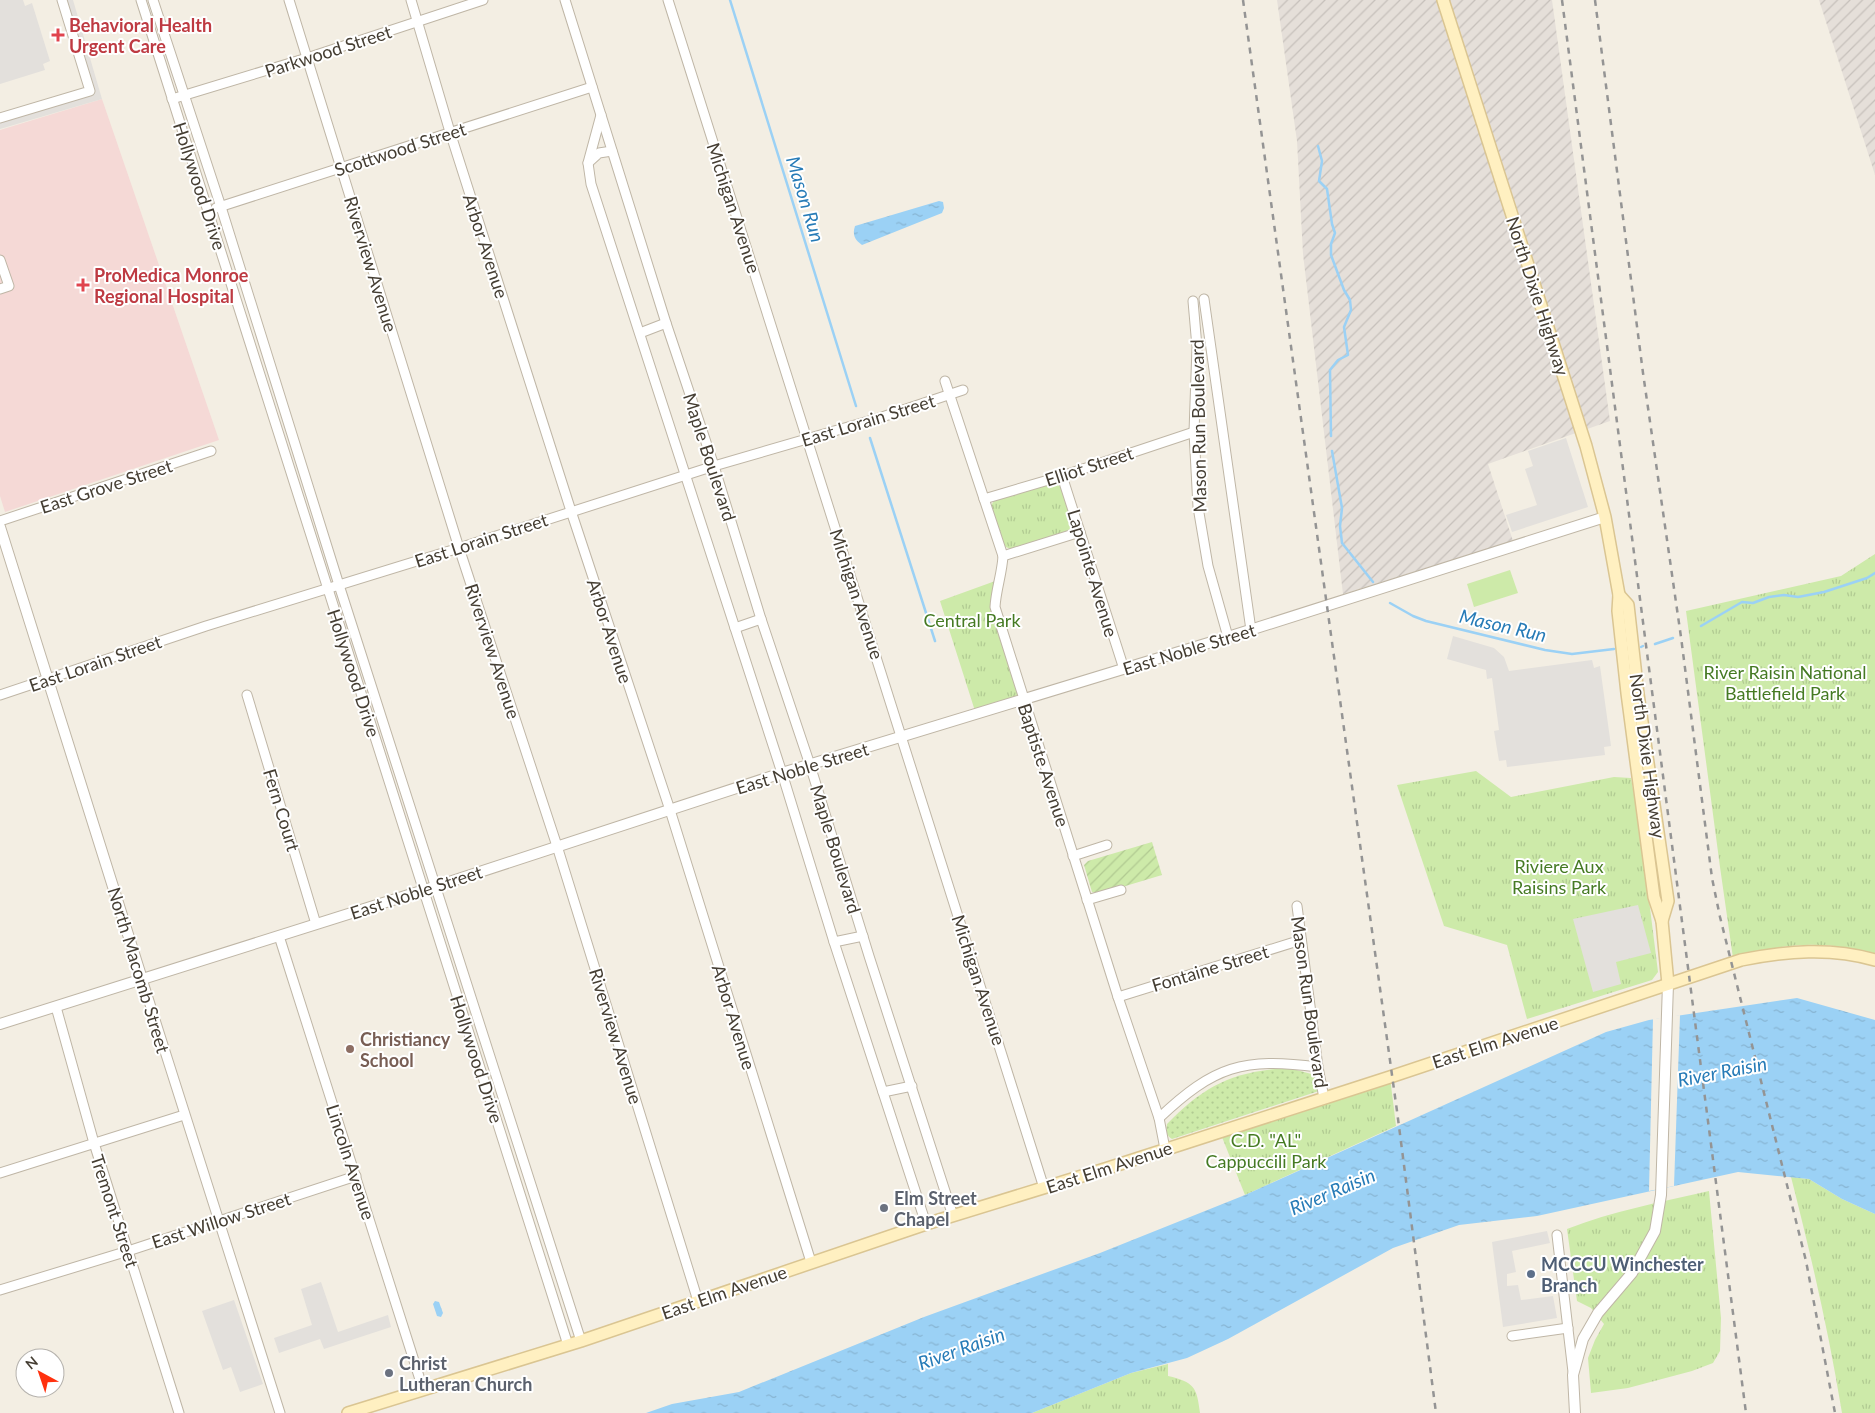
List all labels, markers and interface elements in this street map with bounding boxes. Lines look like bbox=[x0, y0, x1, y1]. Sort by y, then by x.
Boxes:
place label: Behavioral Health Urgent Care bbox=[69, 14, 212, 57]
street label: Parkwood Street bbox=[262, 20, 395, 82]
marker: Behavioral Health Urgent Care bbox=[51, 28, 65, 42]
street label: Scottwood Street bbox=[331, 117, 469, 181]
street label: Hollywood Drive bbox=[169, 119, 231, 253]
street label: Michigan Avenue bbox=[703, 140, 765, 276]
water label: Mason Run bbox=[782, 153, 830, 245]
street label: Arbor Avenue bbox=[459, 191, 513, 301]
street label: Riverview Avenue bbox=[340, 193, 402, 335]
street label: North Dixie Highway bbox=[1502, 214, 1574, 379]
place label: ProMedica Monroe Regional Hospital bbox=[94, 264, 249, 307]
marker: ProMedica Monroe Regional Hospital bbox=[76, 278, 90, 292]
street label: Mason Run Boulevard bbox=[1185, 339, 1211, 513]
street label: East Lorain Street bbox=[799, 389, 938, 451]
street label: Maple Boulevard bbox=[679, 390, 741, 524]
street label: Elliot Street bbox=[1042, 441, 1136, 491]
street label: East Grove Street bbox=[37, 454, 175, 518]
street label: Lapointe Avenue bbox=[1063, 507, 1123, 639]
street label: East Lorain Street bbox=[412, 508, 551, 572]
street label: Michigan Avenue bbox=[826, 526, 888, 662]
street label: Arbor Avenue bbox=[583, 576, 637, 686]
street label: Riverview Avenue bbox=[461, 581, 525, 721]
water label: Mason Run bbox=[1457, 604, 1549, 646]
street label: Hollywood Drive bbox=[323, 606, 385, 740]
park label: Central Park bbox=[923, 609, 1021, 631]
street label: East Noble Street bbox=[1120, 618, 1259, 680]
street label: East Lorain Street bbox=[26, 630, 165, 696]
park label: River Raisin National Battlefield Park bbox=[1704, 661, 1866, 704]
street label: North Dixie Highway bbox=[1626, 672, 1671, 840]
street label: Baptiste Avenue bbox=[1014, 700, 1074, 830]
street label: East Noble Street bbox=[733, 737, 872, 799]
street label: Fern Court bbox=[259, 766, 305, 854]
street label: Maple Boulevard bbox=[806, 782, 866, 916]
park label: Riviere Aux Raisins Park bbox=[1512, 855, 1607, 898]
street label: East Noble Street bbox=[347, 860, 485, 924]
street label: North Macomb Street bbox=[103, 884, 175, 1056]
street label: Michigan Avenue bbox=[948, 912, 1010, 1048]
street label: Mason Run Boulevard bbox=[1287, 915, 1333, 1089]
street label: Fontaine Street bbox=[1149, 940, 1271, 996]
street label: Arbor Avenue bbox=[708, 962, 760, 1072]
street label: Riverview Avenue bbox=[585, 965, 647, 1107]
street label: Hollywood Drive bbox=[446, 992, 508, 1126]
street label: East Elm Avenue bbox=[1429, 1011, 1561, 1073]
place label: Christiancy School bbox=[360, 1028, 451, 1071]
marker: Christiancy School bbox=[344, 1043, 356, 1055]
water label: River Raisin bbox=[1675, 1051, 1769, 1091]
street label: Lincoln Avenue bbox=[322, 1101, 380, 1223]
park label: C.D. "AL" Cappuccili Park bbox=[1206, 1129, 1327, 1172]
street label: East Elm Avenue bbox=[1043, 1136, 1175, 1198]
street label: Tremont Street bbox=[86, 1152, 144, 1271]
water label: River Raisin bbox=[1286, 1163, 1378, 1219]
street label: East Willow Street bbox=[149, 1187, 294, 1253]
place label: Elm Street Chapel bbox=[894, 1187, 977, 1230]
marker: Elm Street Chapel bbox=[878, 1202, 890, 1214]
place label: MCCCU Winchester Branch bbox=[1541, 1253, 1704, 1296]
street label: East Elm Avenue bbox=[658, 1260, 790, 1324]
marker: MCCCU Winchester Branch bbox=[1525, 1268, 1537, 1280]
water label: River Raisin bbox=[914, 1322, 1008, 1374]
north arrow bbox=[15, 1348, 65, 1398]
place label: Christ Lutheran Church bbox=[399, 1352, 532, 1395]
text: N bbox=[22, 1353, 41, 1373]
marker: Christ Lutheran Church bbox=[383, 1367, 395, 1379]

